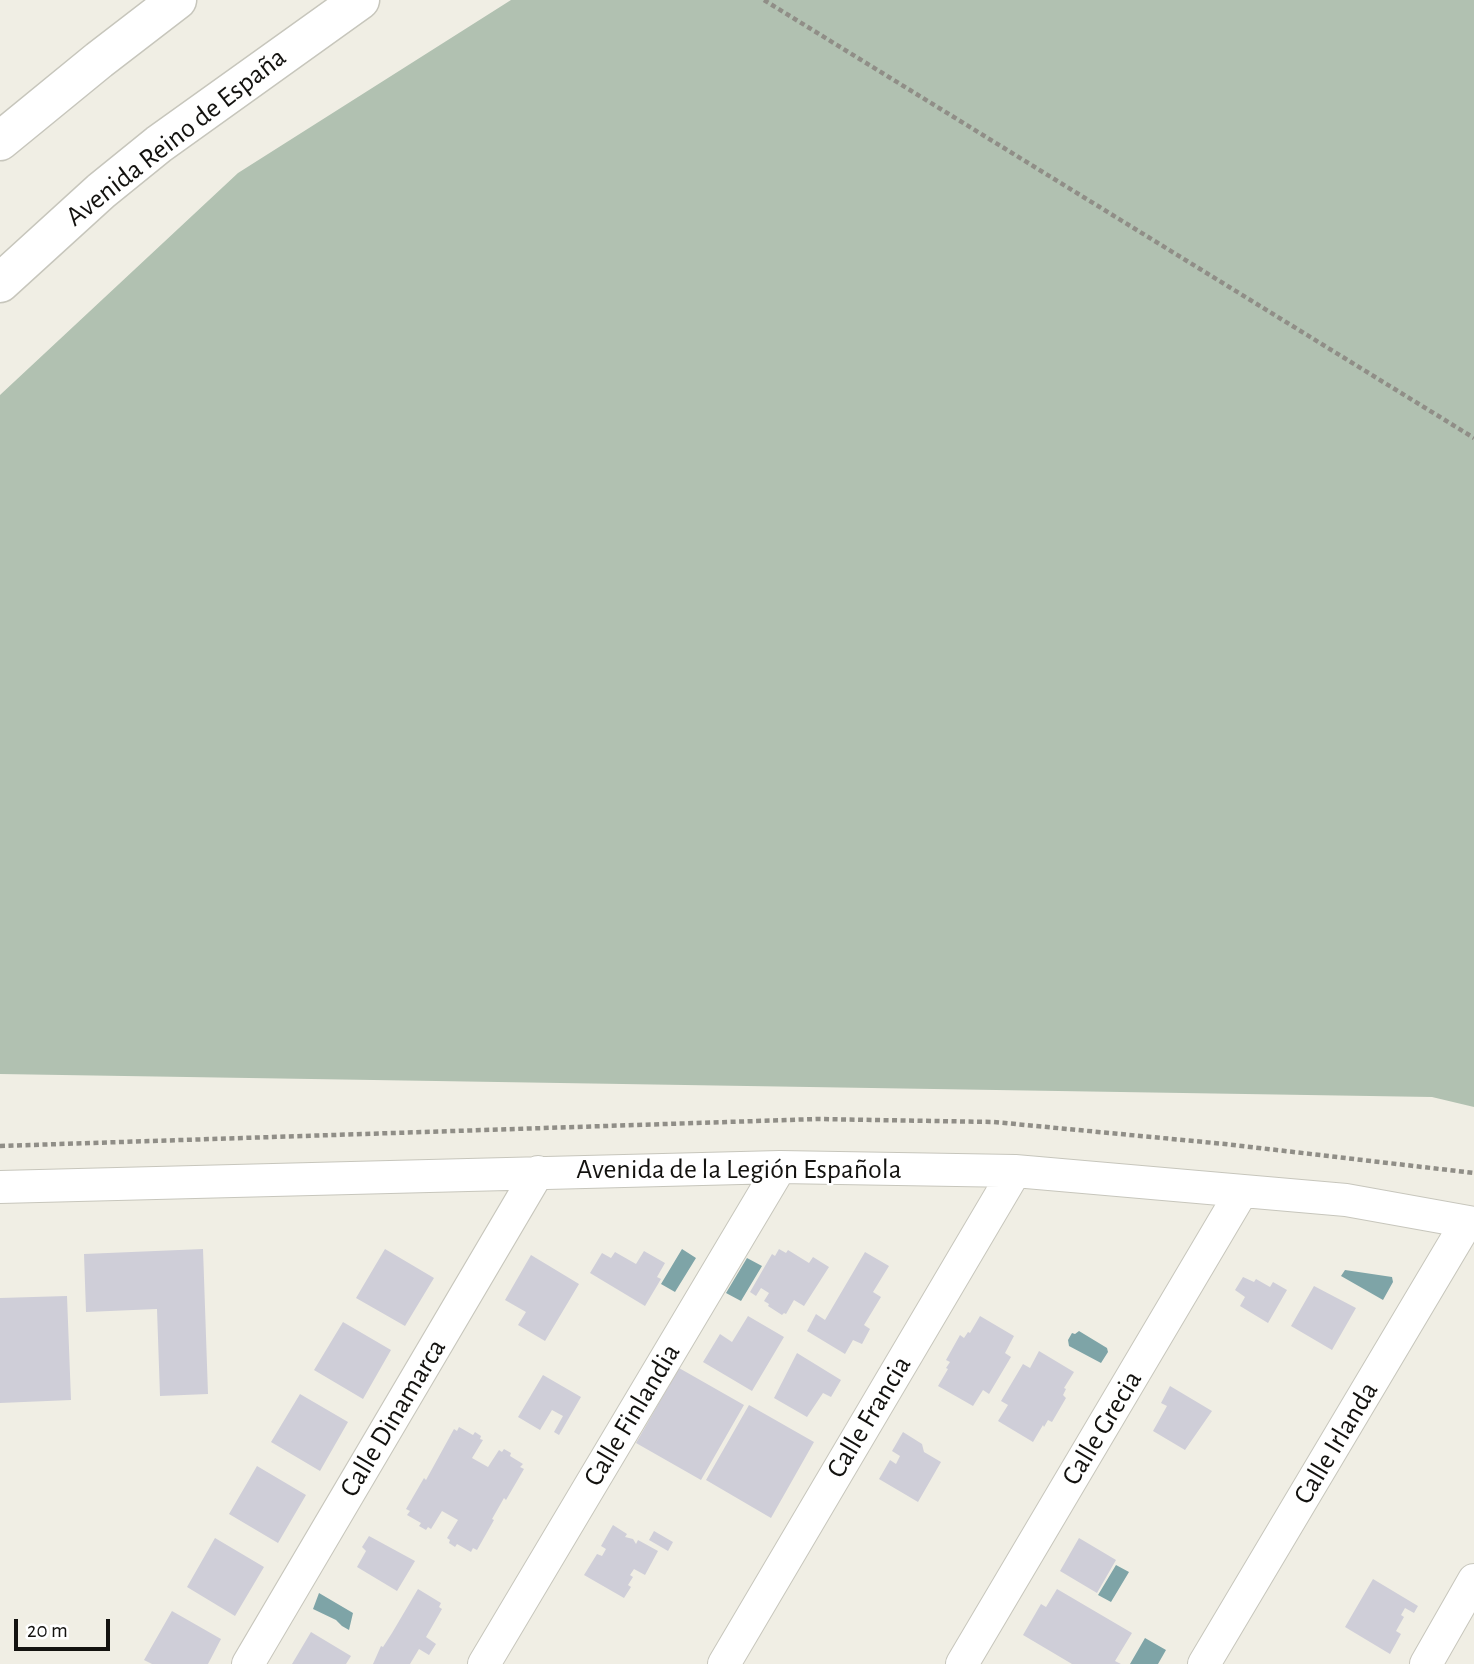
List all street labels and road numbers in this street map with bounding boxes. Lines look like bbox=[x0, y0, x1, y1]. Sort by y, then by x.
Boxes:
street label: Avenida Reino de España bbox=[59, 40, 293, 234]
street label: Avenida de la Legión Española bbox=[576, 1153, 902, 1187]
street label: Calle Dinamarca bbox=[333, 1333, 453, 1503]
street label: Calle Finlandia bbox=[576, 1338, 688, 1492]
street label: Calle Francia bbox=[819, 1350, 919, 1484]
street label: Calle Grecia bbox=[1055, 1365, 1149, 1491]
street label: Calle Irlanda bbox=[1286, 1376, 1386, 1510]

